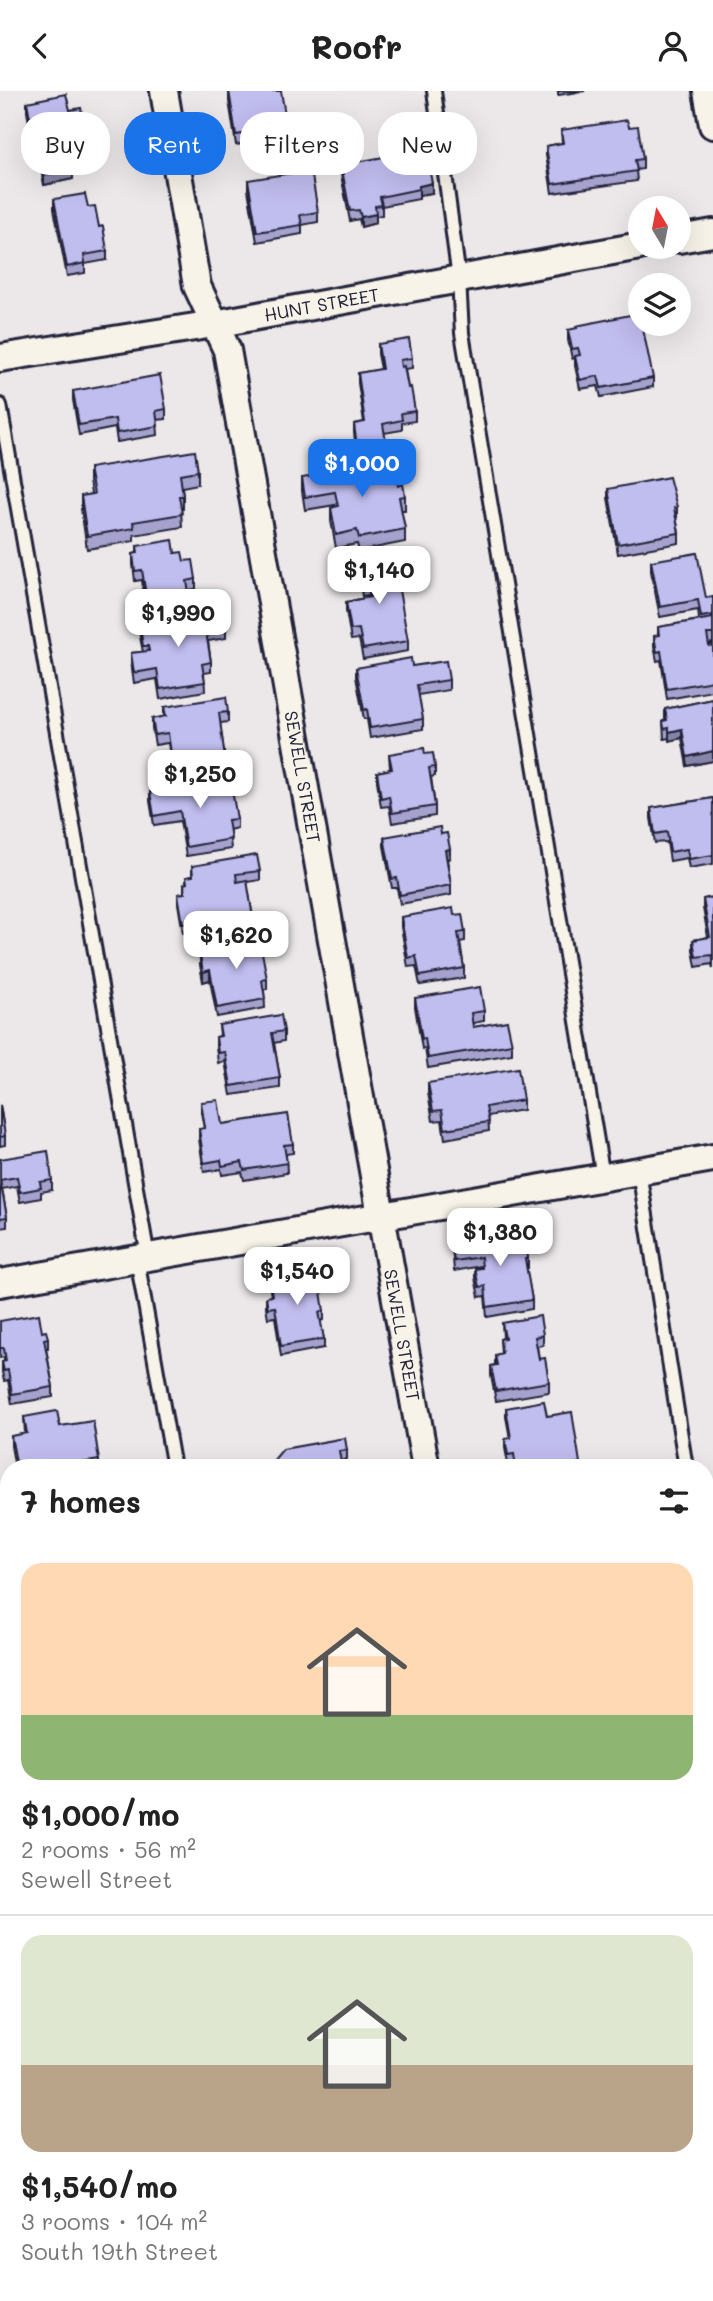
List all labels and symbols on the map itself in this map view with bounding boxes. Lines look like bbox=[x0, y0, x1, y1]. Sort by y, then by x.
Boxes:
north arrow bbox=[628, 196, 691, 259]
street label: HUNT STREET bbox=[262, 282, 381, 327]
pin: $1,000 bbox=[305, 439, 419, 499]
pin: $1,140 bbox=[322, 547, 436, 606]
pin: $1,990 bbox=[121, 589, 235, 649]
street label: SEWELL STREET bbox=[279, 709, 327, 845]
pin: $1,250 bbox=[143, 751, 257, 810]
pin: $1,620 bbox=[179, 911, 293, 971]
pin: $1,380 bbox=[443, 1209, 557, 1268]
pin: $1,540 bbox=[240, 1247, 354, 1307]
street label: SEWELL STREET bbox=[379, 1267, 426, 1403]

